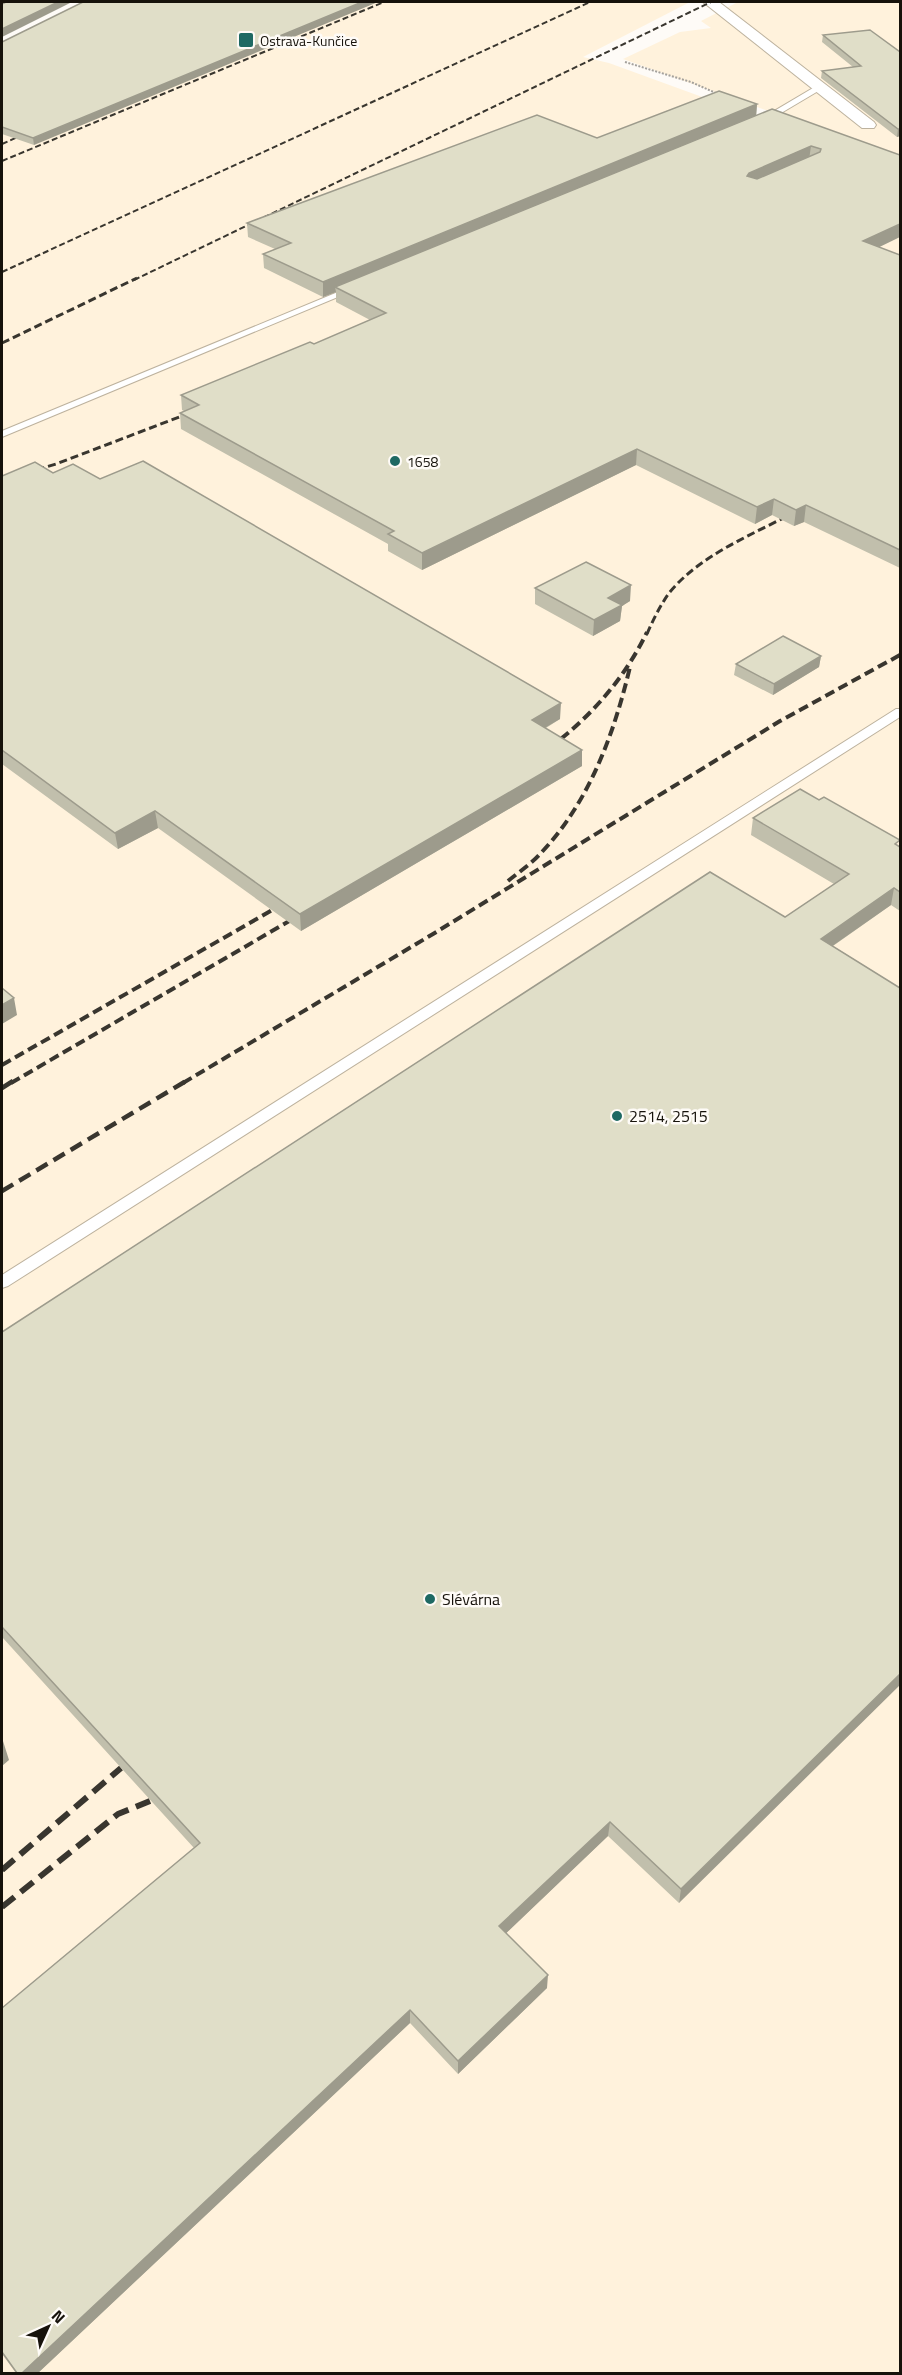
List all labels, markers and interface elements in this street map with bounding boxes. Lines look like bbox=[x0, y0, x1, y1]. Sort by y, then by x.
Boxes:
place label: Ostrava-Kunčice bbox=[260, 30, 357, 51]
marker: Ostrava-Kunčice bbox=[237, 31, 255, 49]
place label: 1658 bbox=[407, 451, 439, 472]
marker: 1658 bbox=[388, 454, 402, 468]
place label: 2514, 2515 bbox=[629, 1104, 708, 1128]
marker: 2514, 2515 bbox=[610, 1109, 624, 1123]
place label: Slévárna bbox=[442, 1587, 500, 1611]
marker: Slévárna bbox=[423, 1592, 437, 1606]
north arrow bbox=[18, 2297, 78, 2357]
text: N bbox=[46, 2304, 71, 2329]

